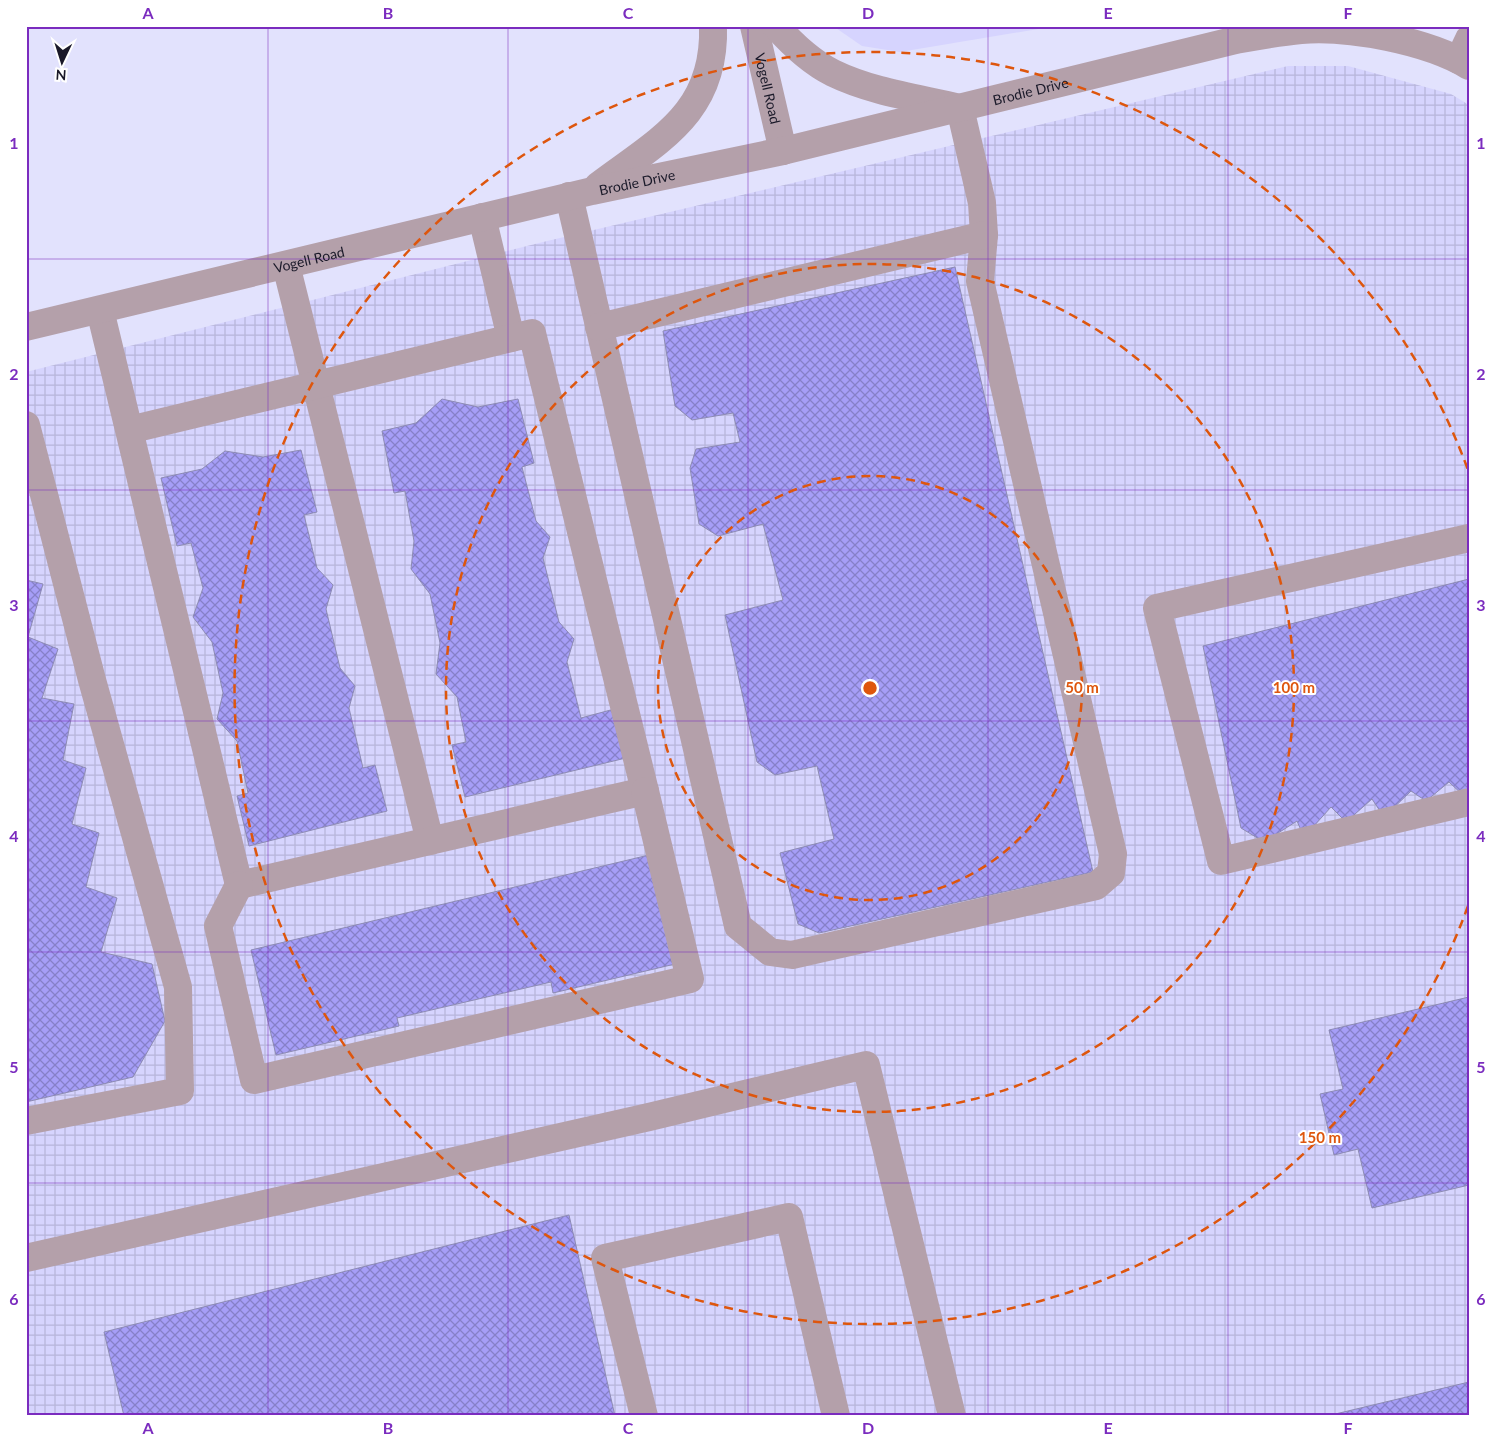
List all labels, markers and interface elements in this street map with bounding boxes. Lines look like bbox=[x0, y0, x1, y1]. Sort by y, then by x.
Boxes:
text: A bbox=[141, 3, 154, 22]
text: B bbox=[383, 3, 393, 22]
text: C bbox=[623, 3, 634, 22]
text: D bbox=[862, 3, 874, 22]
text: E bbox=[1103, 3, 1113, 22]
text: F bbox=[1343, 3, 1353, 22]
north arrow bbox=[38, 38, 88, 88]
street label: Vogell Road bbox=[752, 51, 785, 125]
text: N bbox=[55, 67, 67, 84]
street label: Brodie Drive bbox=[991, 73, 1070, 108]
text: 1 bbox=[9, 133, 19, 152]
text: 1 bbox=[1476, 133, 1486, 152]
street label: Brodie Drive bbox=[597, 165, 676, 198]
street label: Vogell Road bbox=[272, 242, 346, 276]
text: 2 bbox=[9, 364, 19, 383]
text: 2 bbox=[1476, 364, 1486, 383]
text: 3 bbox=[9, 595, 19, 614]
text: 3 bbox=[1476, 595, 1486, 614]
text: 50 m bbox=[1065, 678, 1099, 696]
text: 100 m bbox=[1273, 678, 1315, 696]
centre of rings bbox=[861, 679, 879, 697]
text: 4 bbox=[9, 826, 19, 845]
text: 4 bbox=[1476, 826, 1486, 845]
text: 5 bbox=[9, 1057, 19, 1076]
text: 5 bbox=[1476, 1057, 1486, 1076]
text: 150 m bbox=[1299, 1128, 1341, 1146]
text: 6 bbox=[9, 1289, 19, 1308]
text: 6 bbox=[1476, 1289, 1486, 1308]
text: A bbox=[141, 1418, 154, 1437]
text: B bbox=[383, 1418, 393, 1437]
text: C bbox=[623, 1418, 634, 1437]
text: D bbox=[862, 1418, 874, 1437]
text: E bbox=[1103, 1418, 1113, 1437]
text: F bbox=[1343, 1418, 1353, 1437]

